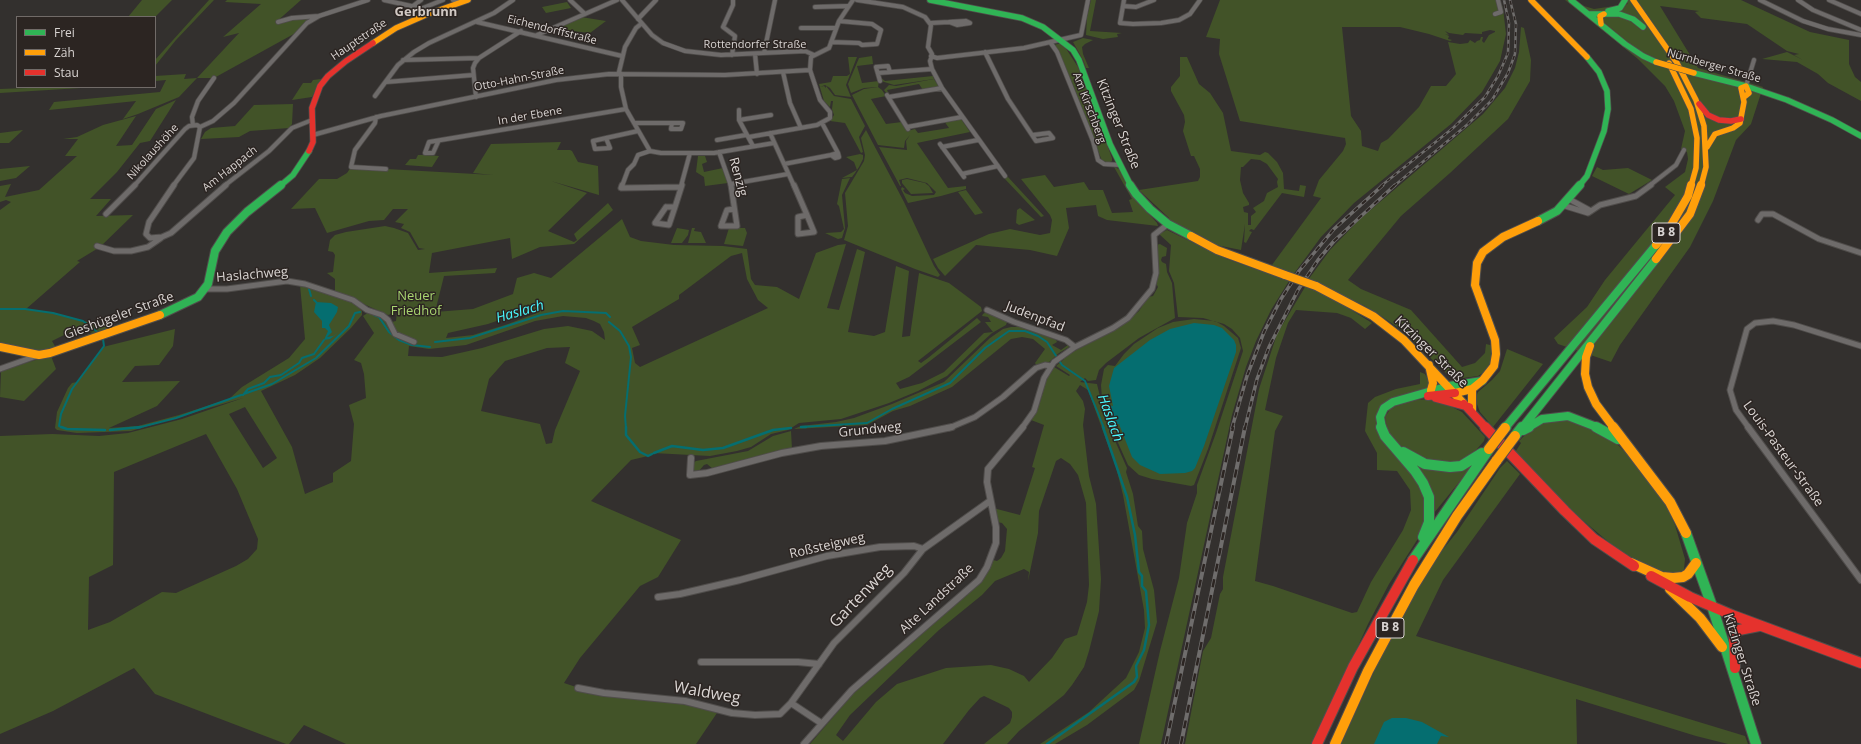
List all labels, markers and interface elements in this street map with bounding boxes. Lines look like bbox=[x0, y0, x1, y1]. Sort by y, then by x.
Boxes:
district label: Gerbrunn bbox=[395, 4, 457, 20]
street label: Eichendorffstraße bbox=[506, 12, 598, 48]
legend bbox=[16, 16, 156, 88]
street label: Hauptstraße bbox=[329, 17, 389, 63]
text: Frei bbox=[54, 24, 75, 41]
street label: Rottendorfer Straße bbox=[704, 38, 806, 52]
text: Zäh bbox=[54, 44, 75, 61]
street label: Nürnberger Straße bbox=[1666, 46, 1762, 86]
text: Stau bbox=[54, 64, 79, 81]
street label: Otto-Hahn-Straße bbox=[473, 64, 565, 94]
street label: Am Kirschberg bbox=[1069, 71, 1109, 145]
street label: Kitzinger Straße bbox=[1093, 77, 1143, 171]
street label: In der Ebene bbox=[497, 104, 563, 128]
street label: Nikolaushöhe bbox=[124, 121, 182, 183]
street label: Am Happach bbox=[200, 144, 260, 194]
street label: Renzig bbox=[725, 156, 751, 198]
road number: B 8 bbox=[1652, 223, 1680, 243]
street label: Haslachweg bbox=[215, 264, 289, 286]
park label: Neuer Friedhof bbox=[391, 288, 441, 319]
street label: Gieshügeler Straße bbox=[62, 289, 176, 343]
water label: Haslach bbox=[494, 297, 546, 327]
street label: Judenpfad bbox=[1003, 299, 1067, 335]
street label: Kitzinger Straße bbox=[1391, 313, 1471, 391]
water label: Haslach bbox=[1094, 392, 1126, 444]
street label: Louis-Pasteur-Straße bbox=[1739, 398, 1827, 510]
street label: Grundweg bbox=[838, 419, 902, 441]
street label: Roßsteigweg bbox=[788, 530, 866, 562]
street label: Gartenweg bbox=[826, 560, 896, 632]
street label: Alte Landstraße bbox=[897, 561, 977, 637]
street label: Kitzinger Straße bbox=[1720, 612, 1764, 708]
road number: B 8 bbox=[1376, 618, 1404, 638]
street label: Waldweg bbox=[672, 678, 742, 708]

